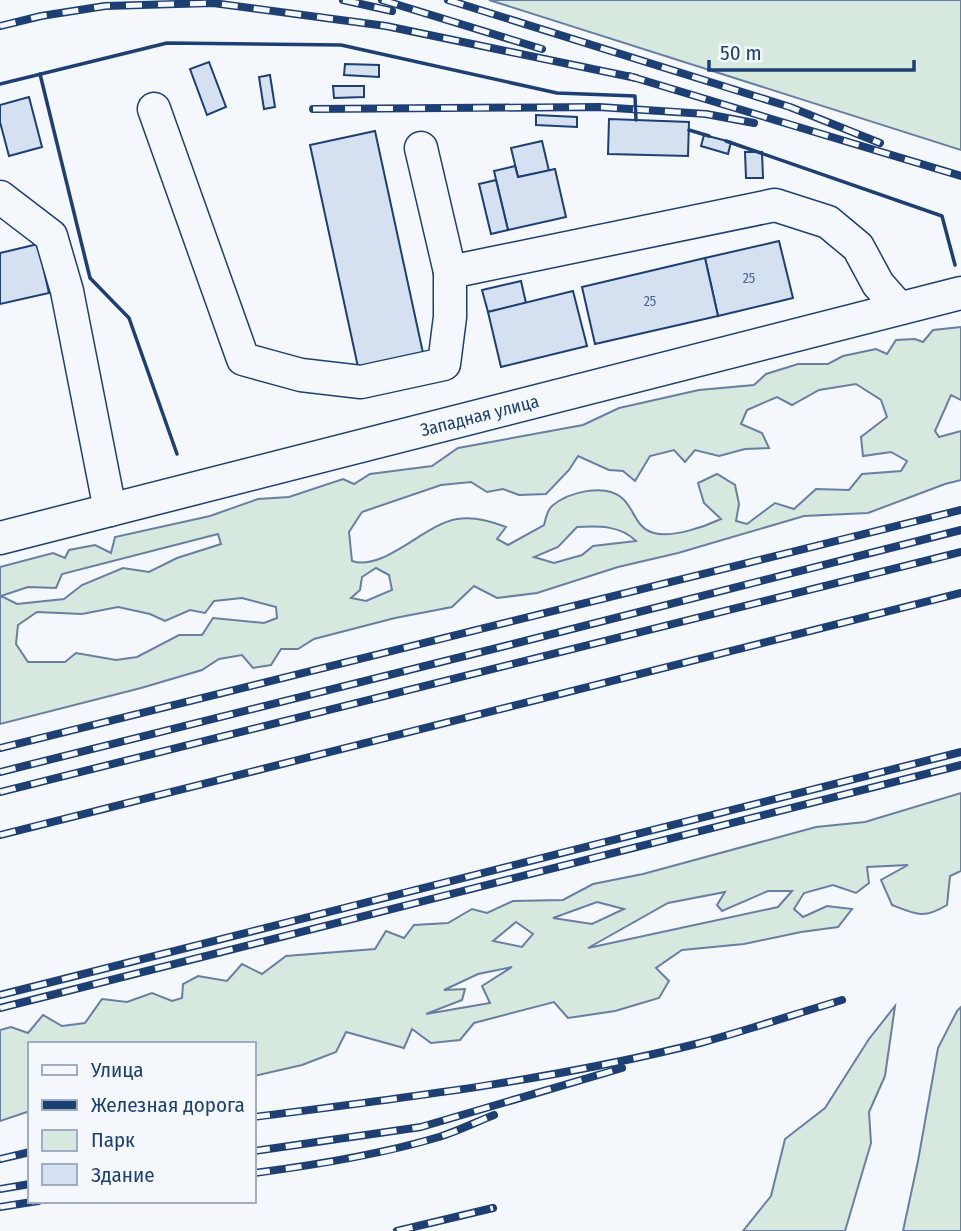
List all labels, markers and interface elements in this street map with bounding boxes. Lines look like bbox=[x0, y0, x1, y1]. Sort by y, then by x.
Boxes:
scale bar bbox=[709, 28, 914, 72]
text: 50 m bbox=[720, 40, 762, 66]
house number: 25 bbox=[743, 270, 755, 287]
house number: 25 bbox=[644, 293, 656, 310]
street label: Западная улица bbox=[418, 390, 541, 441]
legend bbox=[28, 1042, 256, 1203]
text: Улица bbox=[90, 1057, 144, 1083]
text: Железная дорога bbox=[91, 1092, 245, 1118]
text: Парк bbox=[91, 1127, 135, 1153]
text: Здание bbox=[91, 1162, 155, 1188]

